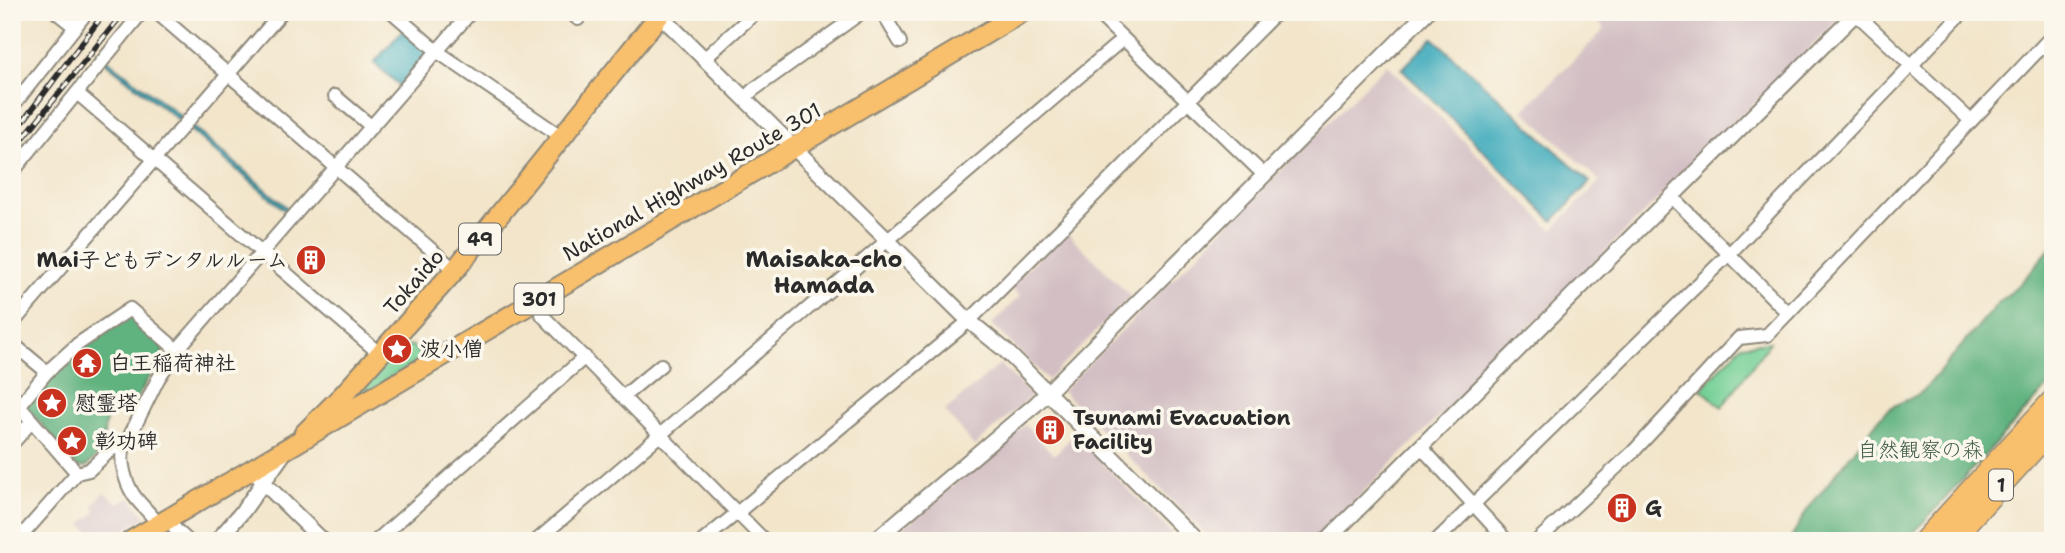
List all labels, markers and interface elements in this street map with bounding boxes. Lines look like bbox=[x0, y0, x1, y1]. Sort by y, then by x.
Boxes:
street label: National Highway Route 301 bbox=[558, 96, 826, 268]
road number: 49 bbox=[459, 224, 501, 255]
building icon: Mai子どもデンタルルーム bbox=[294, 243, 328, 277]
street label: Tokaido bbox=[378, 243, 450, 321]
district label: Maisaka-cho Hamada bbox=[746, 244, 902, 300]
place label: Mai子どもデンタルルーム bbox=[36, 246, 288, 274]
road number: 301 bbox=[514, 284, 564, 314]
place icon: 波小僧 bbox=[380, 332, 414, 366]
place label: 波小僧 bbox=[420, 335, 483, 363]
temple icon: 白王稲荷神社 bbox=[70, 346, 104, 380]
place label: 白王稲荷神社 bbox=[110, 349, 236, 377]
place icon: 慰霊塔 bbox=[35, 386, 69, 420]
place label: 慰霊塔 bbox=[75, 389, 138, 417]
place label: Tsunami Evacuation Facility bbox=[1073, 404, 1291, 456]
building icon: Tsunami Evacuation Facility bbox=[1033, 413, 1067, 447]
place icon: 彰功碑 bbox=[55, 424, 89, 458]
place label: 彰功碑 bbox=[95, 427, 158, 455]
park label: 自然観察の森 bbox=[1857, 436, 1983, 464]
road number: 1 bbox=[1989, 470, 2013, 500]
building icon: G bbox=[1605, 491, 1639, 525]
place label: G bbox=[1645, 494, 1662, 522]

